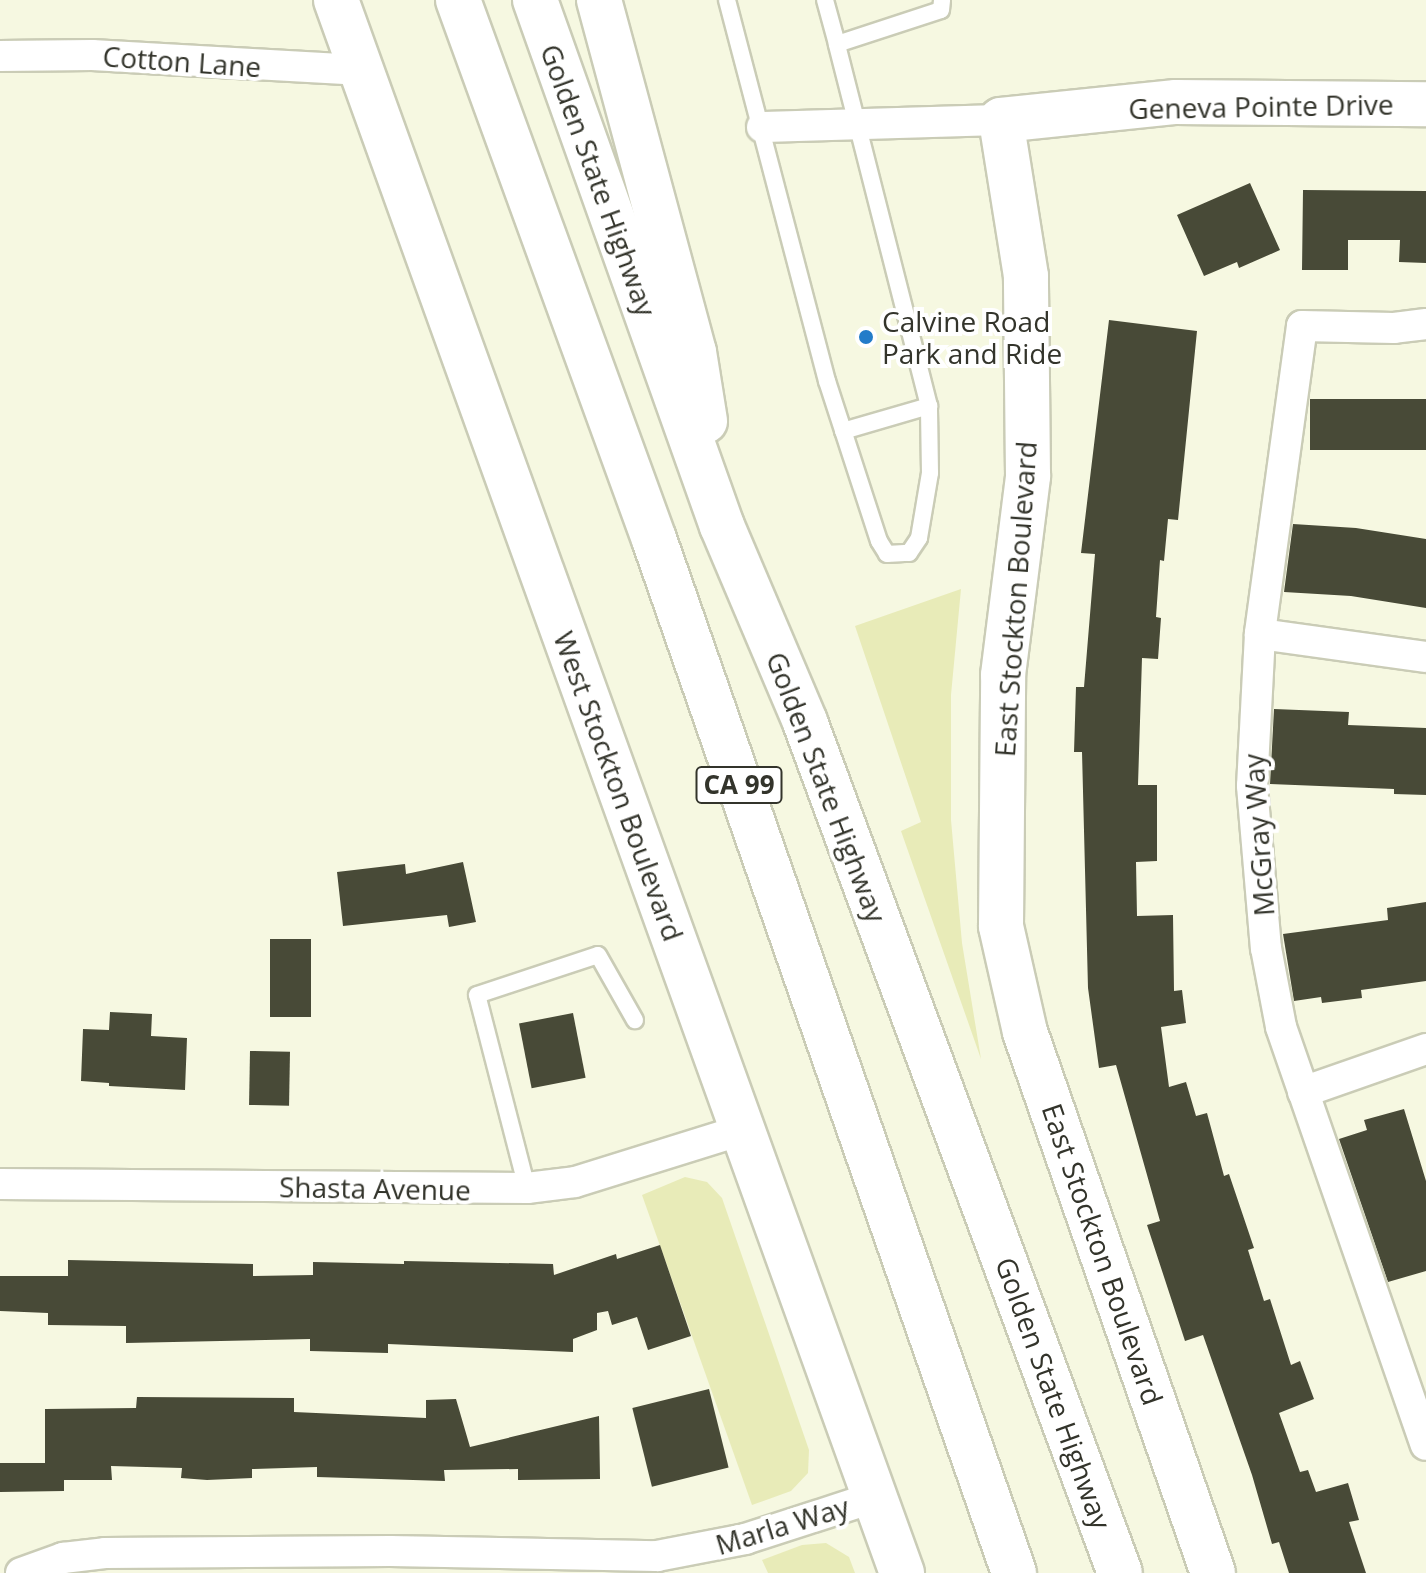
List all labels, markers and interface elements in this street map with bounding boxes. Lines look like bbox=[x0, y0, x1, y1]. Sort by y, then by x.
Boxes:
street label: Cotton Lane bbox=[102, 39, 262, 83]
street label: Golden State Highway bbox=[534, 39, 664, 321]
street label: Geneva Pointe Drive bbox=[1128, 87, 1394, 125]
place label: Calvine Road Park and Ride bbox=[882, 304, 1062, 370]
marker: Calvine Road Park and Ride bbox=[857, 328, 875, 346]
street label: East Stockton Boulevard bbox=[987, 440, 1043, 758]
street label: West Stockton Boulevard bbox=[547, 627, 691, 945]
street label: Golden State Highway bbox=[760, 647, 894, 927]
street label: McGray Way bbox=[1236, 753, 1280, 917]
road number: CA 99 bbox=[695, 763, 783, 807]
street label: East Stockton Boulevard bbox=[1036, 1099, 1170, 1409]
street label: Shasta Avenue bbox=[279, 1170, 471, 1206]
street label: Golden State Highway bbox=[989, 1252, 1119, 1534]
street label: Marla Way bbox=[711, 1489, 853, 1561]

